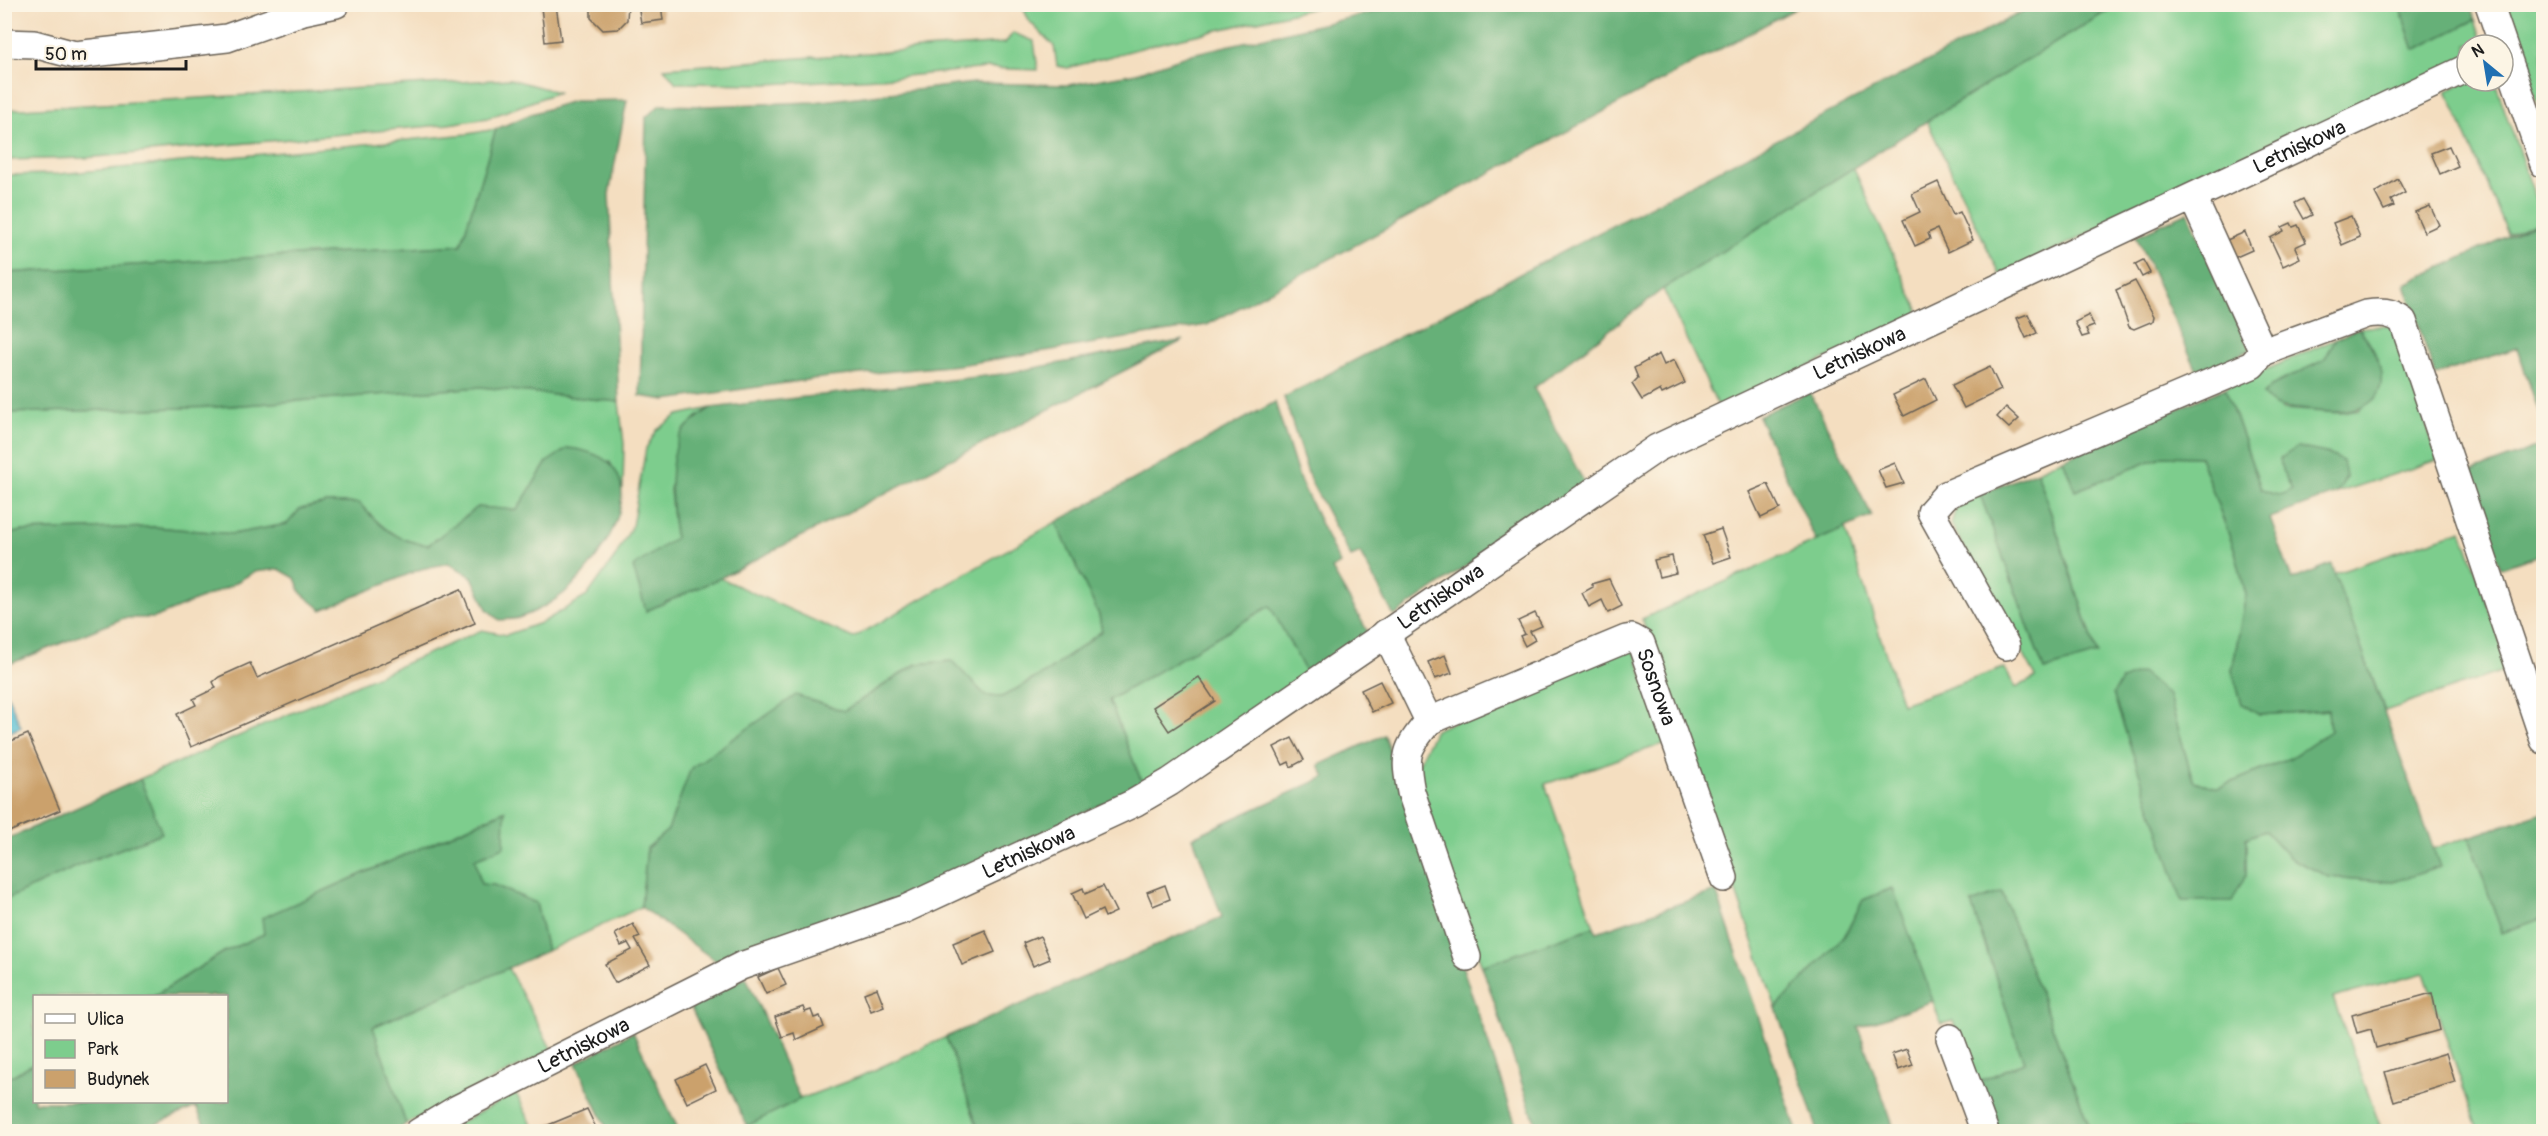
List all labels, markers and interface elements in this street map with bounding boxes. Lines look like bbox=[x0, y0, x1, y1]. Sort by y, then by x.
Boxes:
scale bar bbox=[36, 33, 186, 71]
north arrow bbox=[2455, 33, 2515, 93]
text: N bbox=[2468, 39, 2488, 62]
text: 50 m bbox=[45, 43, 87, 66]
street label: Letniskowa bbox=[2249, 114, 2350, 180]
street label: Letniskowa bbox=[1809, 320, 1910, 387]
street label: Letniskowa bbox=[1392, 558, 1489, 636]
street label: Sosnowa bbox=[1630, 645, 1682, 729]
street label: Letniskowa bbox=[978, 819, 1079, 885]
legend bbox=[33, 995, 228, 1103]
text: Ulica bbox=[87, 1008, 124, 1031]
street label: Letniskowa bbox=[533, 1011, 634, 1080]
text: Park bbox=[87, 1038, 119, 1061]
text: Budynek bbox=[87, 1068, 150, 1091]

